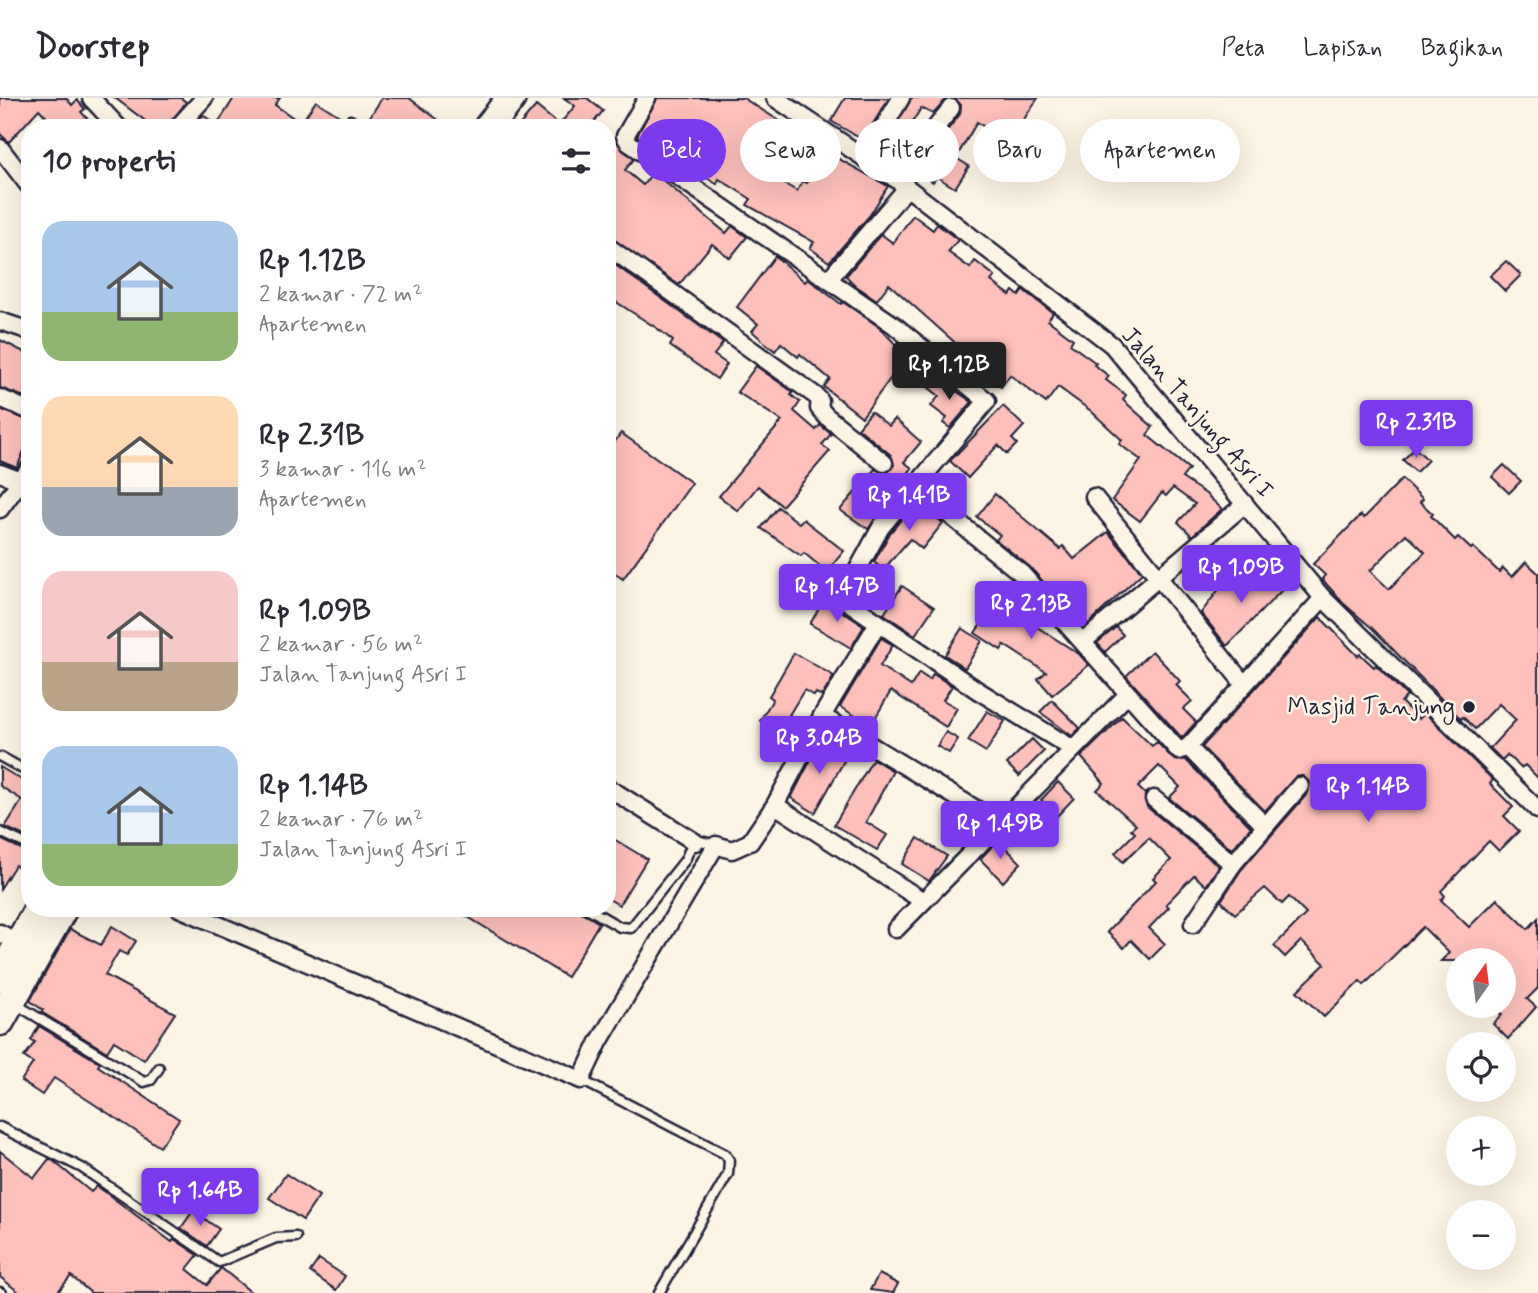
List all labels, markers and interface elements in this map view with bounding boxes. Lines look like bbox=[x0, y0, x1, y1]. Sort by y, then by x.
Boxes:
text: Doorstep bbox=[35, 26, 150, 70]
text: Peta bbox=[1222, 33, 1265, 64]
text: Lapisan bbox=[1303, 33, 1382, 64]
text: Bagikan bbox=[1420, 33, 1503, 64]
chip: Beli bbox=[637, 119, 726, 182]
chip: Sewa bbox=[740, 119, 841, 182]
chip: Filter bbox=[855, 119, 959, 182]
chip: Baru bbox=[973, 119, 1066, 182]
chip: Apartemen bbox=[1080, 119, 1240, 182]
text: 10 properti bbox=[42, 142, 175, 181]
icon: filters bbox=[557, 142, 595, 180]
text: Rp 1.12B bbox=[259, 241, 366, 280]
icon: home bbox=[98, 249, 182, 333]
text: 2 kamar · 72 m² bbox=[259, 280, 423, 310]
text: Apartemen bbox=[259, 310, 367, 340]
street label: Jalan Tanjung Asri I bbox=[1112, 321, 1280, 507]
pin: Rp 1.12B bbox=[877, 342, 1021, 402]
text: Rp 1.12B bbox=[908, 350, 990, 380]
pin: Rp 2.31B bbox=[1344, 400, 1488, 460]
text: Rp 2.31B bbox=[1376, 408, 1456, 438]
text: Rp 2.31B bbox=[259, 416, 364, 455]
icon: home bbox=[98, 424, 182, 508]
text: 3 kamar · 116 m² bbox=[259, 455, 427, 485]
pin: Rp 1.41B bbox=[837, 474, 981, 533]
text: Rp 1.41B bbox=[868, 481, 950, 511]
text: Apartemen bbox=[259, 485, 367, 515]
pin: Rp 1.09B bbox=[1169, 546, 1313, 605]
text: Rp 1.09B bbox=[1198, 553, 1284, 583]
pin: Rp 1.47B bbox=[765, 564, 909, 624]
text: Rp 1.47B bbox=[795, 572, 879, 602]
pin: Rp 2.13B bbox=[959, 582, 1103, 641]
text: Rp 2.13B bbox=[991, 589, 1071, 619]
text: Rp 1.09B bbox=[259, 591, 371, 630]
icon: home bbox=[98, 599, 182, 683]
text: 2 kamar · 56 m² bbox=[259, 630, 423, 660]
text: Jalan Tanjung Asri I bbox=[259, 660, 467, 690]
place label: Masjid Tanjung bbox=[1288, 692, 1455, 725]
marker: Masjid Tanjung bbox=[1461, 699, 1477, 715]
pin: Rp 3.04B bbox=[747, 716, 891, 776]
text: Rp 3.04B bbox=[776, 724, 862, 754]
pin: Rp 1.14B bbox=[1296, 764, 1440, 824]
text: Rp 1.14B bbox=[259, 766, 368, 805]
text: Rp 1.14B bbox=[1326, 772, 1410, 802]
icon: home bbox=[98, 774, 182, 858]
pin: Rp 1.49B bbox=[928, 802, 1072, 861]
text: 2 kamar · 76 m² bbox=[259, 805, 423, 835]
text: Rp 1.49B bbox=[957, 809, 1043, 839]
text: Jalan Tanjung Asri I bbox=[259, 835, 467, 865]
north arrow bbox=[1446, 948, 1516, 1018]
map controls bbox=[1446, 948, 1516, 1270]
button: locate bbox=[1446, 1032, 1516, 1102]
button: + bbox=[1446, 1116, 1516, 1186]
pin: Rp 1.64B bbox=[128, 1168, 272, 1228]
text: Rp 1.64B bbox=[157, 1176, 243, 1206]
button: − bbox=[1446, 1200, 1516, 1270]

